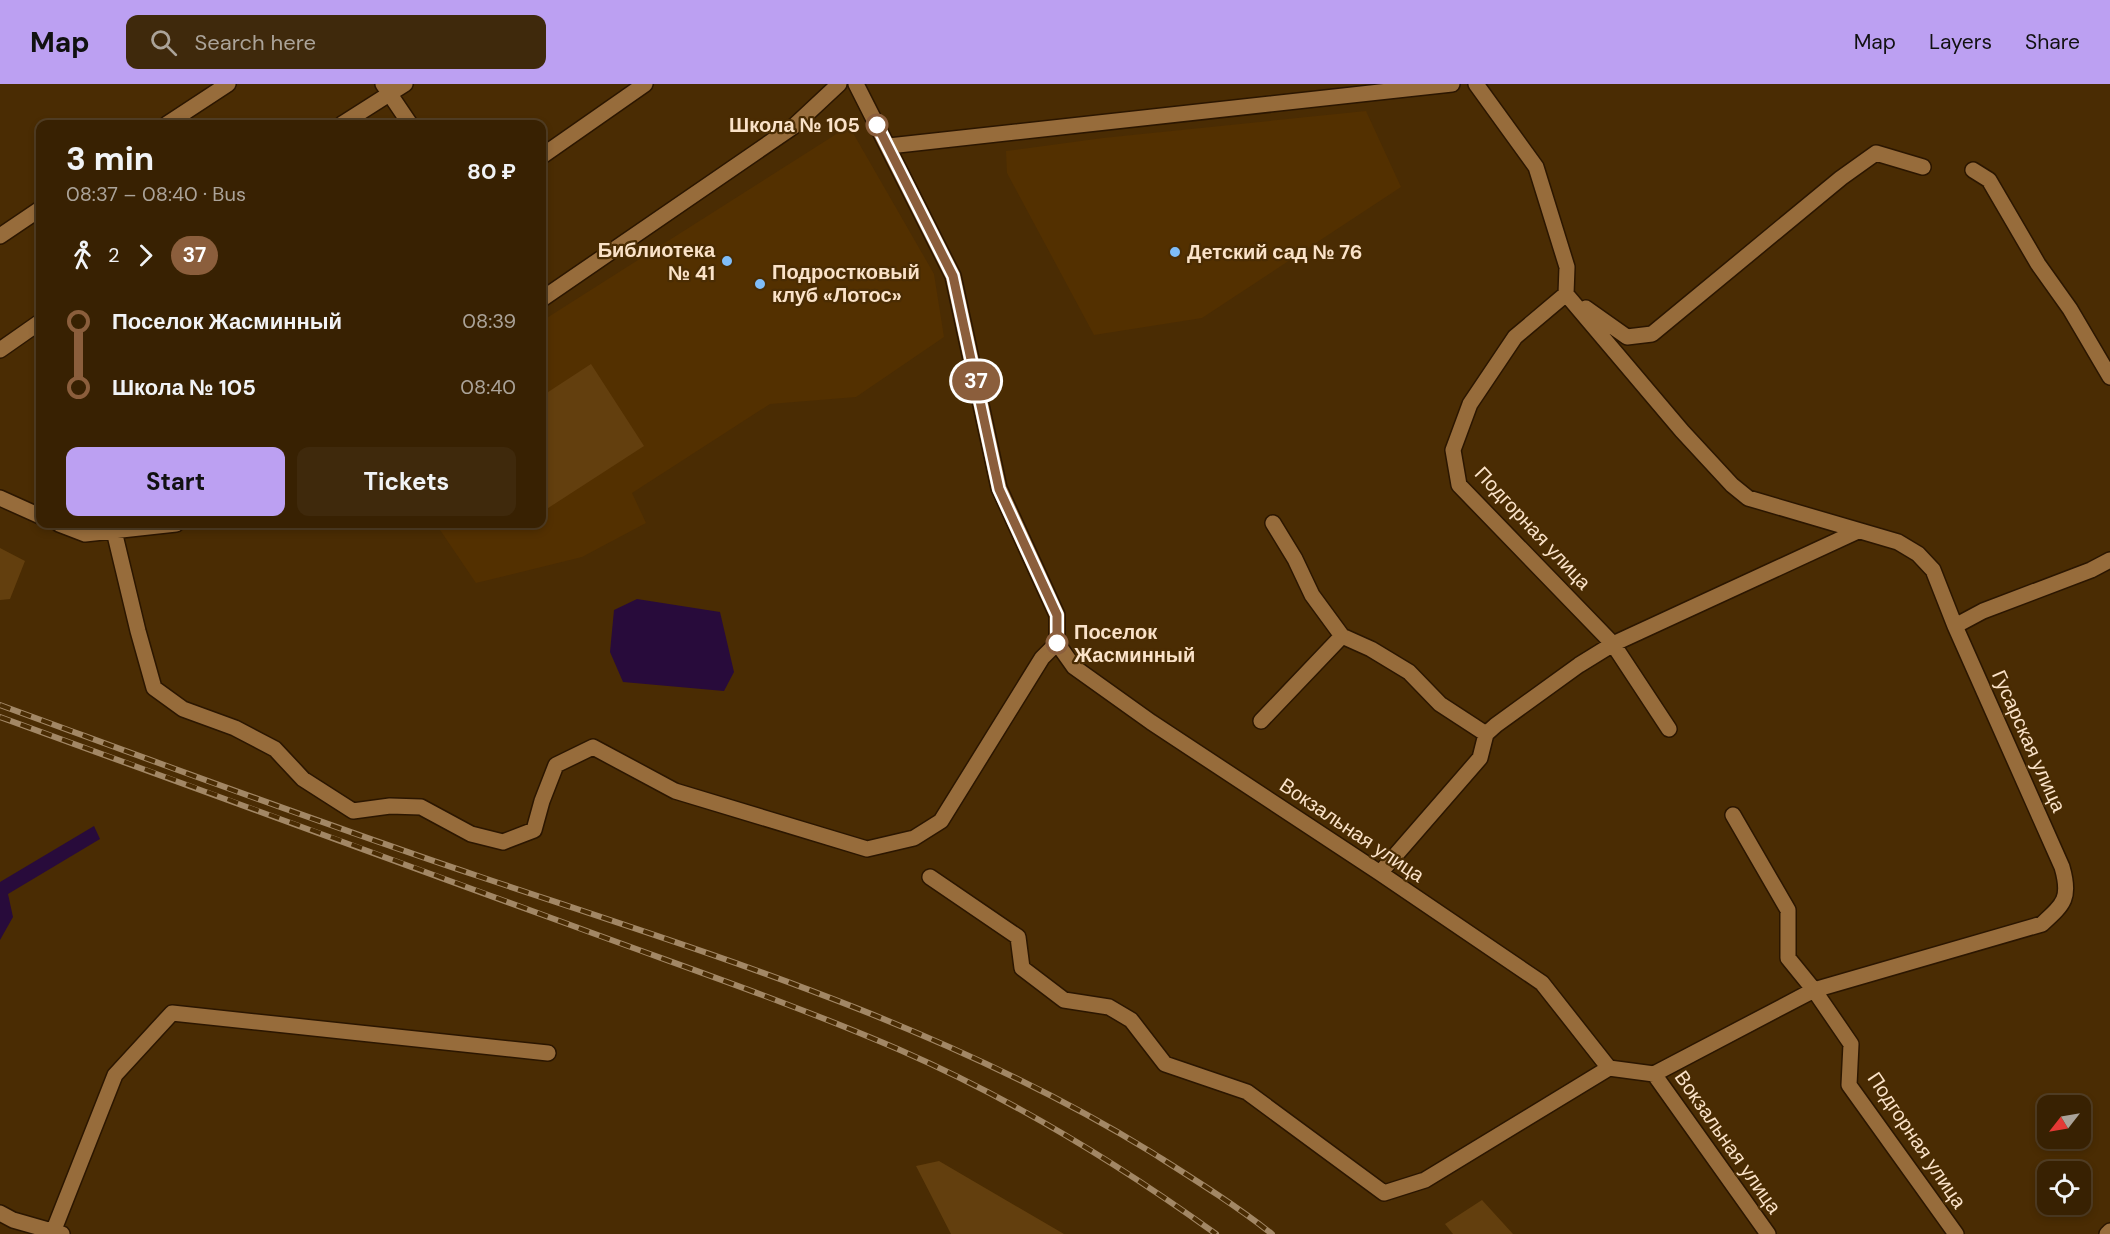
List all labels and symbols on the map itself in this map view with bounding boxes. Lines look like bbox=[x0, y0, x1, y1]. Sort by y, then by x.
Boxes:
place label: Школа № 105 bbox=[729, 112, 860, 138]
marker: Школа № 105 bbox=[866, 114, 888, 136]
place label: Библиотека № 41 bbox=[598, 237, 716, 286]
place label: Детский сад № 76 bbox=[1187, 239, 1362, 265]
marker: Детский сад № 76 bbox=[1168, 245, 1182, 259]
marker: Библиотека № 41 bbox=[720, 254, 734, 268]
place label: Подростковый клуб «Лотос» bbox=[772, 259, 920, 308]
marker: Подростковый клуб «Лотос» bbox=[753, 277, 767, 291]
line badge: 37 bbox=[949, 362, 1003, 400]
street label: Подгорная улица bbox=[1469, 461, 1597, 596]
place label: Поселок Жасминный bbox=[1073, 619, 1195, 668]
marker: Поселок Жасминный bbox=[1046, 632, 1068, 654]
street label: Гусарская улица bbox=[1986, 666, 2072, 817]
street label: Вокзальная улица bbox=[1275, 772, 1430, 889]
street label: Вокзальная улица bbox=[1669, 1065, 1788, 1219]
street label: Подгорная улица bbox=[1862, 1067, 1973, 1214]
north arrow bbox=[2037, 1095, 2091, 1149]

